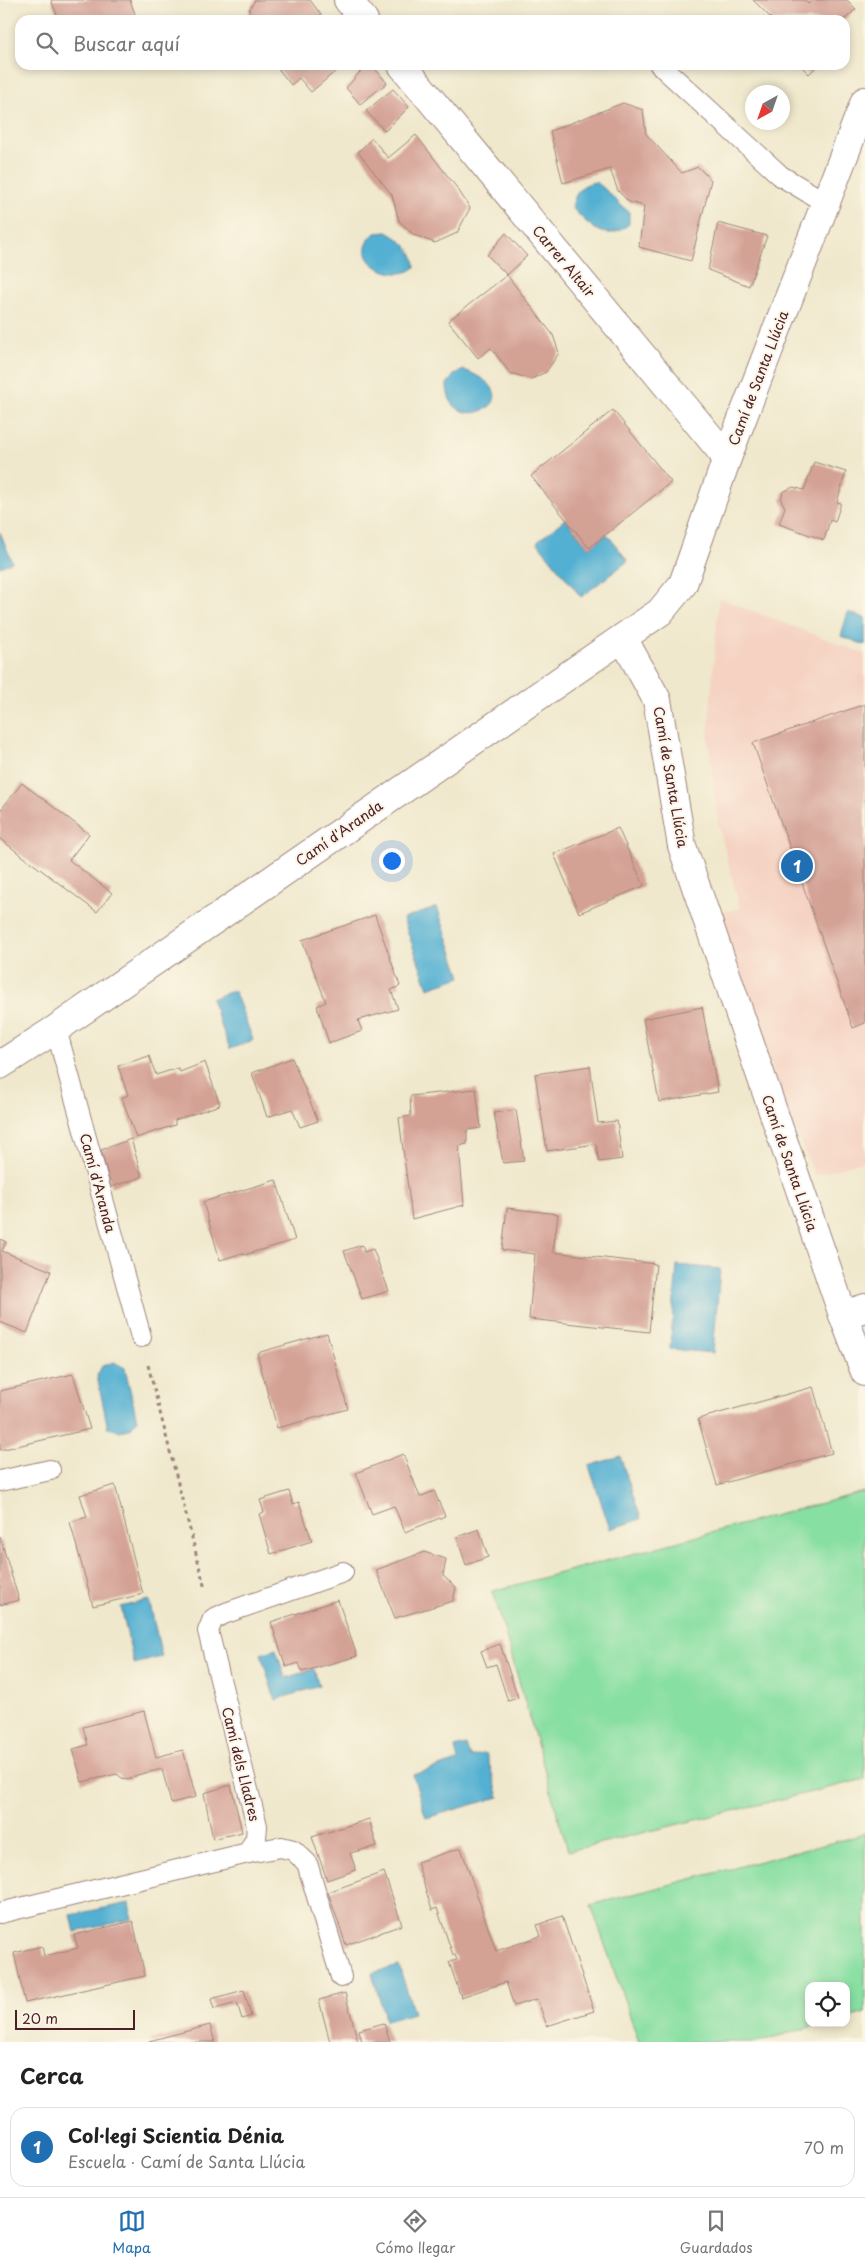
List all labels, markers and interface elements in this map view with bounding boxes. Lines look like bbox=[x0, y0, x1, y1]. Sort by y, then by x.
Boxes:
search box bbox=[15, 15, 850, 70]
icon: search bbox=[33, 29, 61, 57]
text: Buscar aquí bbox=[73, 29, 180, 57]
north arrow bbox=[745, 85, 790, 130]
street label: Carrer Altair bbox=[528, 220, 601, 302]
street label: Camí de Santa Llúcia bbox=[723, 307, 794, 449]
street label: Camí de Santa Llúcia bbox=[648, 705, 694, 850]
street label: Camí d'Aranda bbox=[291, 795, 387, 871]
pin: 1 bbox=[781, 847, 813, 885]
your location bbox=[379, 848, 405, 874]
street label: Camí de Santa Llúcia bbox=[757, 1092, 823, 1235]
street label: Camí d'Aranda bbox=[75, 1131, 121, 1235]
street label: Camí dels Lladres bbox=[217, 1705, 265, 1823]
map controls bbox=[805, 1982, 850, 2027]
button: locate bbox=[805, 1982, 850, 2027]
scale bar bbox=[15, 2007, 135, 2030]
text: 20 m bbox=[22, 2008, 58, 2029]
text: Cerca bbox=[20, 2059, 84, 2091]
text: Col·legi Scientia Dénia bbox=[68, 2121, 284, 2149]
text: 1 bbox=[33, 2135, 41, 2159]
text: 70 m bbox=[804, 2135, 844, 2159]
text: Escuela · Camí de Santa Llúcia bbox=[68, 2149, 305, 2173]
tab: Mapa bbox=[112, 2207, 151, 2258]
tab: Cómo llegar bbox=[375, 2207, 455, 2258]
tab: Guardados bbox=[680, 2207, 753, 2258]

